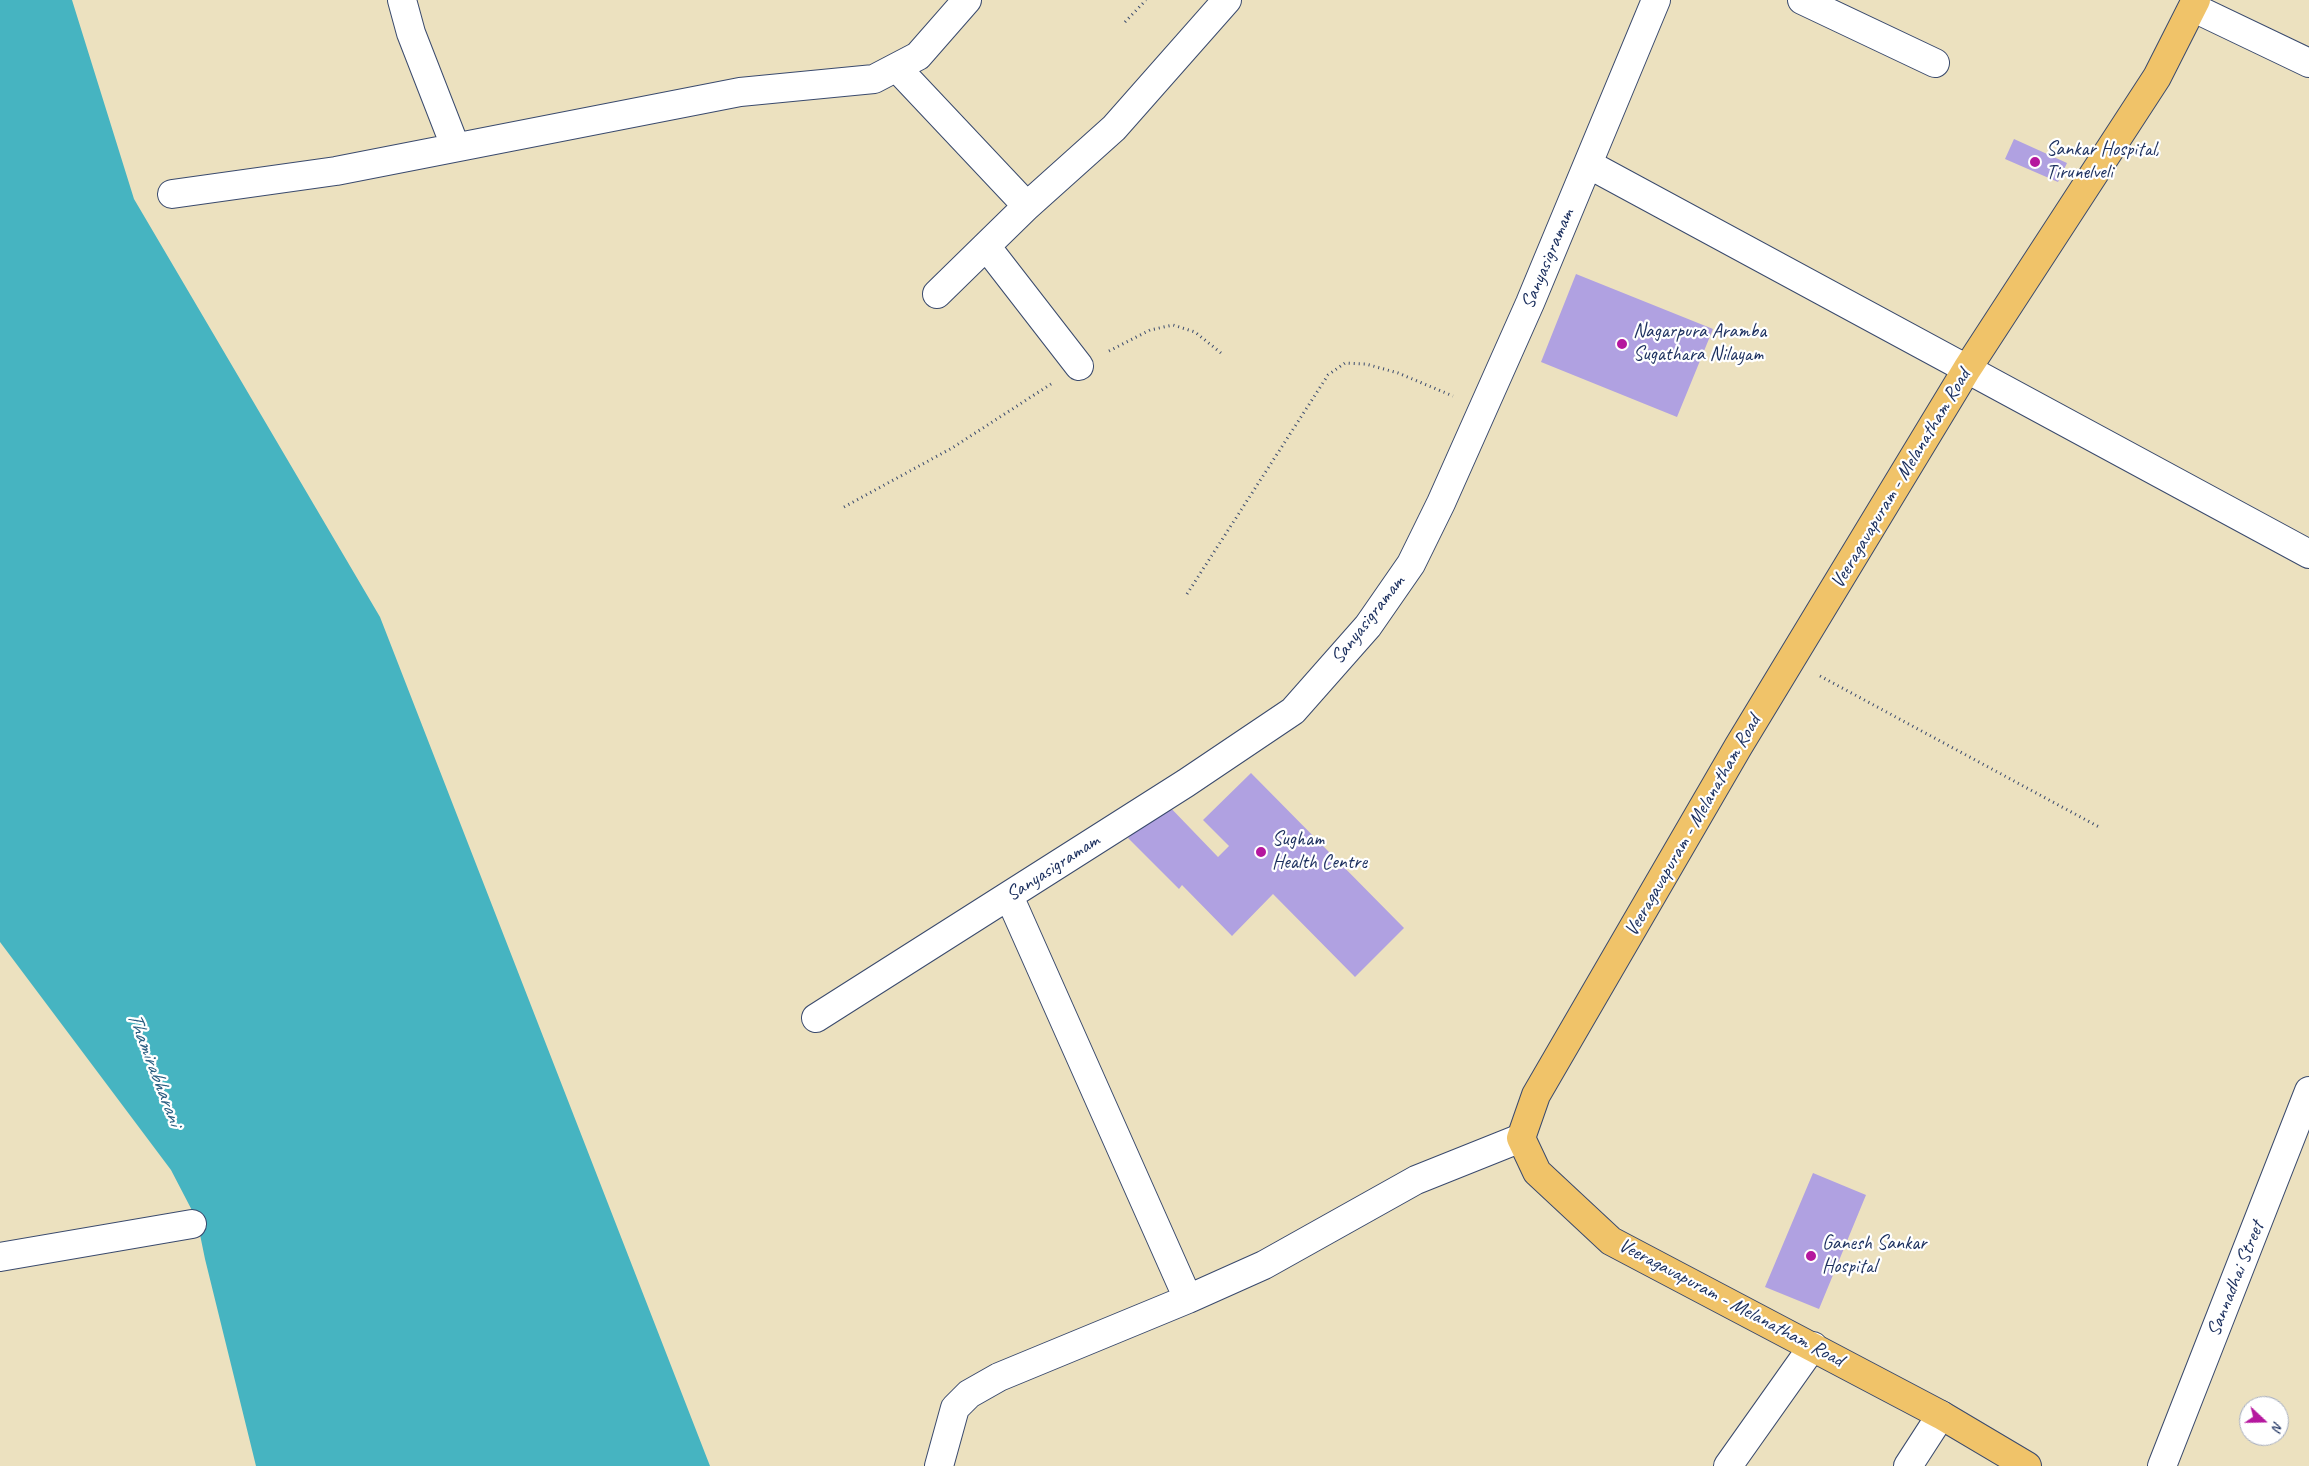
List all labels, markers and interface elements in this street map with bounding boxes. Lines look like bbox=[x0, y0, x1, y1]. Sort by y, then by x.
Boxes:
place label: Sankar Hospital, Tirunelveli bbox=[2046, 138, 2159, 185]
marker: Sankar Hospital, Tirunelveli bbox=[2028, 155, 2042, 169]
street label: Sanyasigramam bbox=[1516, 205, 1580, 313]
place label: Nagarpura Aramba Sugathara Nilayam bbox=[1633, 320, 1766, 367]
marker: Nagarpura Aramba Sugathara Nilayam bbox=[1615, 337, 1629, 351]
street label: Veeragavapuram - Melanatham Road bbox=[1826, 365, 1976, 593]
street label: Sanyasigramam bbox=[1326, 571, 1410, 669]
street label: Veeragavapuram - Melanatham Road bbox=[1620, 711, 1766, 941]
place label: Sugham Health Centre bbox=[1272, 828, 1367, 875]
street label: Sanyasigramam bbox=[1002, 829, 1104, 907]
marker: Sugham Health Centre bbox=[1254, 845, 1268, 859]
water label: Thamirabharani bbox=[121, 1009, 187, 1129]
street label: Sannadhai Street bbox=[2202, 1218, 2270, 1340]
place label: Ganesh Sankar Hospital bbox=[1822, 1232, 1926, 1279]
street label: Veeragavapuram - Melanatham Road bbox=[1614, 1233, 1848, 1373]
marker: Ganesh Sankar Hospital bbox=[1804, 1249, 1818, 1263]
north arrow bbox=[2239, 1396, 2289, 1446]
text: N bbox=[2268, 1419, 2287, 1433]

